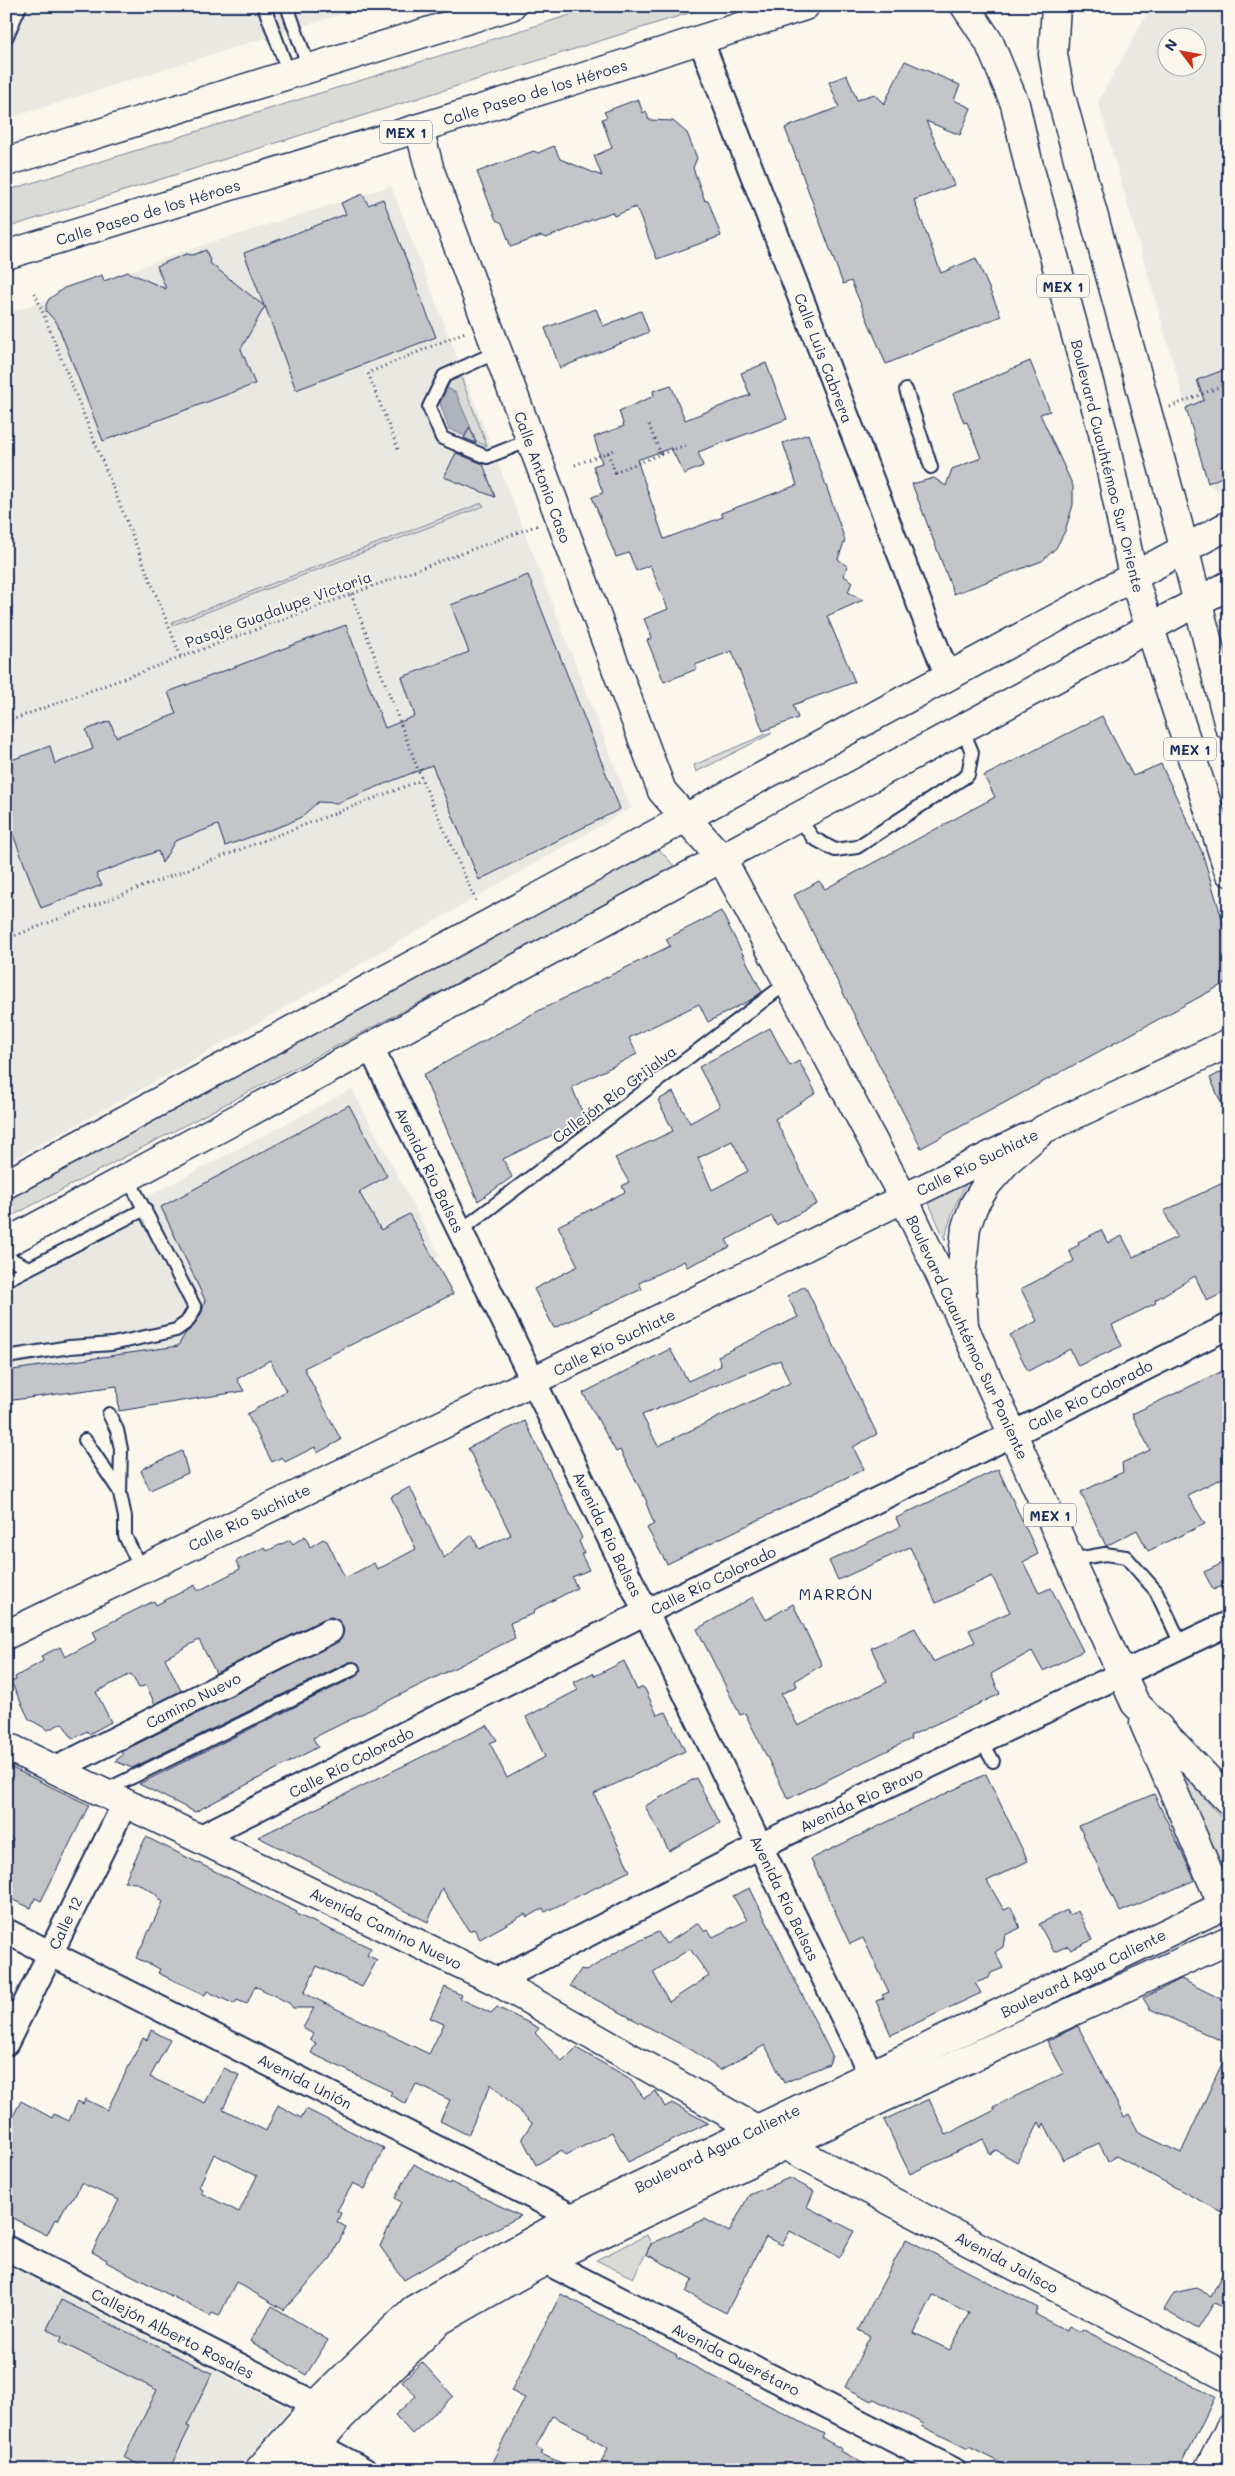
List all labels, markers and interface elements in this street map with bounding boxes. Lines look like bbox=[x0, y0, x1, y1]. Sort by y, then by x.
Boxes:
north arrow bbox=[1158, 28, 1208, 78]
text: N bbox=[1160, 35, 1181, 54]
street label: Calle Paseo de los Héroes bbox=[440, 54, 630, 130]
road number: MEX 1 bbox=[380, 120, 432, 144]
street label: Calle Paseo de los Héroes bbox=[53, 174, 243, 250]
road number: MEX 1 bbox=[1037, 274, 1089, 298]
street label: Calle Luis Cabrera bbox=[790, 290, 858, 426]
street label: Boulevard Cuauhtémoc Sur Oriente bbox=[1067, 337, 1149, 595]
street label: Calle Antonio Caso bbox=[510, 408, 576, 546]
street label: Pasaje Guadalupe Victoria bbox=[182, 566, 374, 652]
road number: MEX 1 bbox=[1164, 738, 1216, 761]
street label: Callejón Río Grijalva bbox=[548, 1041, 680, 1147]
street label: Avenida Río Balsas bbox=[391, 1104, 469, 1236]
street label: Calle Río Suchiate bbox=[913, 1124, 1041, 1200]
street label: Boulevard Cuauhtémoc Sur Poniente bbox=[902, 1212, 1034, 1462]
street label: Calle Río Suchiate bbox=[550, 1304, 678, 1380]
street label: Calle Río Colorado bbox=[1024, 1355, 1156, 1435]
street label: Avenida Río Balsas bbox=[569, 1468, 647, 1600]
street label: Calle Río Suchiate bbox=[185, 1479, 313, 1555]
road number: MEX 1 bbox=[1024, 1504, 1076, 1526]
street label: Calle Río Colorado bbox=[647, 1541, 779, 1619]
district label: MARRÓN bbox=[799, 1583, 873, 1604]
street label: Camino Nuevo bbox=[142, 1667, 244, 1733]
street label: Calle Río Colorado bbox=[285, 1722, 417, 1802]
street label: Avenida Río Bravo bbox=[796, 1762, 926, 1836]
street label: Avenida Río Balsas bbox=[746, 1832, 824, 1964]
street label: Avenida Camino Nuevo bbox=[307, 1882, 465, 1974]
street label: Calle 12 bbox=[44, 1893, 86, 1953]
street label: Boulevard Agua Caliente bbox=[997, 1924, 1169, 2022]
street label: Avenida Unión bbox=[255, 2049, 355, 2113]
street label: Boulevard Agua Caliente bbox=[631, 2099, 803, 2197]
street label: Avenida Jalisco bbox=[952, 2227, 1062, 2298]
street label: Callejón Alberto Rosales bbox=[88, 2283, 258, 2383]
street label: Avenida Querétaro bbox=[669, 2318, 803, 2400]

